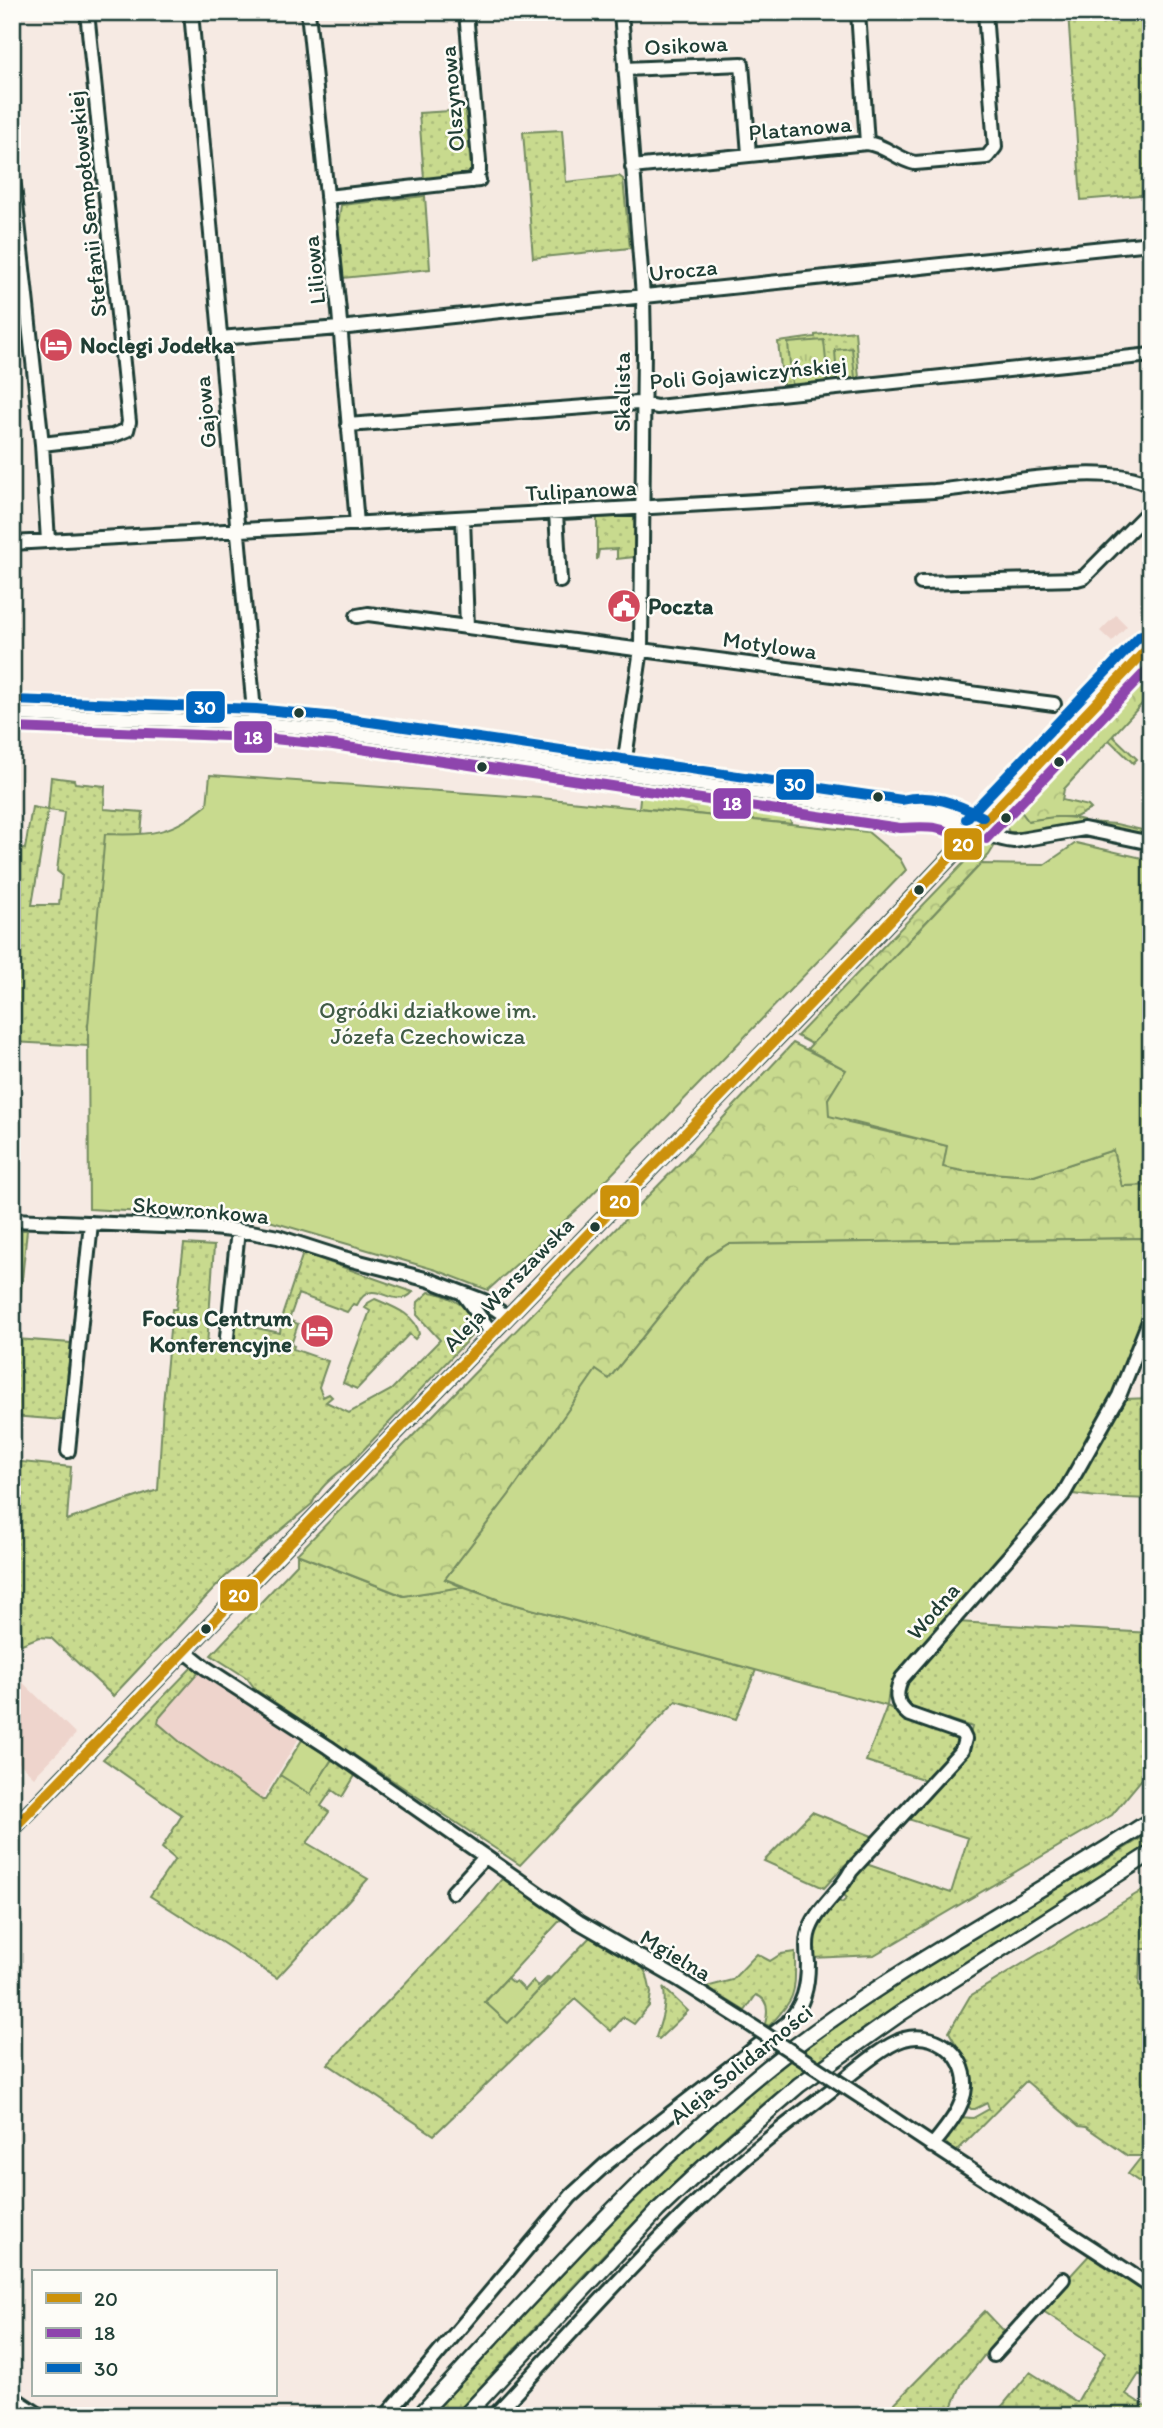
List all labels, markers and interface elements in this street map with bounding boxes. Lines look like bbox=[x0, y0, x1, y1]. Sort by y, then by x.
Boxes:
street label: Osikowa bbox=[643, 29, 729, 61]
street label: Olszynowa bbox=[433, 45, 471, 153]
street label: Stefanii Sempołowskiej bbox=[61, 89, 113, 319]
street label: Platanowa bbox=[747, 110, 853, 146]
street label: Liliowa bbox=[296, 234, 332, 306]
street label: Urocza bbox=[647, 252, 719, 288]
hotel icon: Noclegi Jodełka bbox=[37, 326, 75, 364]
place label: Noclegi Jodełka bbox=[80, 331, 236, 359]
street label: Poli Gojawiczyńskiej bbox=[648, 350, 848, 396]
street label: Skalista bbox=[608, 352, 636, 432]
street label: Gajowa bbox=[188, 374, 222, 449]
street label: Tulipanowa bbox=[525, 473, 637, 507]
public building icon: Poczta bbox=[605, 587, 643, 625]
place label: Poczta bbox=[648, 592, 714, 620]
street label: Motylowa bbox=[721, 625, 819, 665]
line badge: 30 bbox=[185, 690, 226, 724]
text: 30 bbox=[194, 696, 216, 719]
unlabelled marker bbox=[292, 706, 306, 720]
line badge: 18 bbox=[233, 720, 273, 754]
text: 18 bbox=[243, 726, 263, 749]
unlabelled marker bbox=[1052, 755, 1066, 769]
unlabelled marker bbox=[475, 760, 489, 774]
line badge: 30 bbox=[775, 768, 815, 801]
text: 30 bbox=[784, 773, 806, 796]
line badge: 18 bbox=[712, 787, 752, 820]
unlabelled marker bbox=[871, 790, 885, 804]
text: 18 bbox=[722, 792, 742, 815]
unlabelled marker bbox=[999, 811, 1013, 825]
line badge: 20 bbox=[943, 827, 983, 861]
text: 20 bbox=[952, 833, 974, 856]
unlabelled marker bbox=[912, 883, 926, 897]
park label: Ogródki działkowe im. Józefa Czechowicza bbox=[319, 996, 537, 1050]
line badge: 20 bbox=[599, 1184, 640, 1218]
street label: Skowronkowa bbox=[132, 1190, 270, 1230]
text: 20 bbox=[609, 1190, 631, 1213]
street label: Aleja Warszawska bbox=[437, 1211, 579, 1357]
unlabelled marker bbox=[588, 1220, 602, 1234]
place label: Focus Centrum Konferencyjne bbox=[142, 1304, 293, 1358]
hotel icon: Focus Centrum Konferencyjne bbox=[298, 1312, 336, 1350]
street label: Wodna bbox=[900, 1577, 966, 1645]
line badge: 20 bbox=[219, 1578, 259, 1612]
text: 20 bbox=[228, 1584, 250, 1607]
unlabelled marker bbox=[199, 1622, 213, 1636]
street label: Mgielna bbox=[635, 1923, 717, 1987]
street label: Aleja Solidarności bbox=[664, 1998, 818, 2130]
legend bbox=[32, 2270, 276, 2396]
text: 20 bbox=[94, 2286, 118, 2311]
text: 18 bbox=[94, 2320, 115, 2345]
text: 30 bbox=[94, 2356, 118, 2381]

